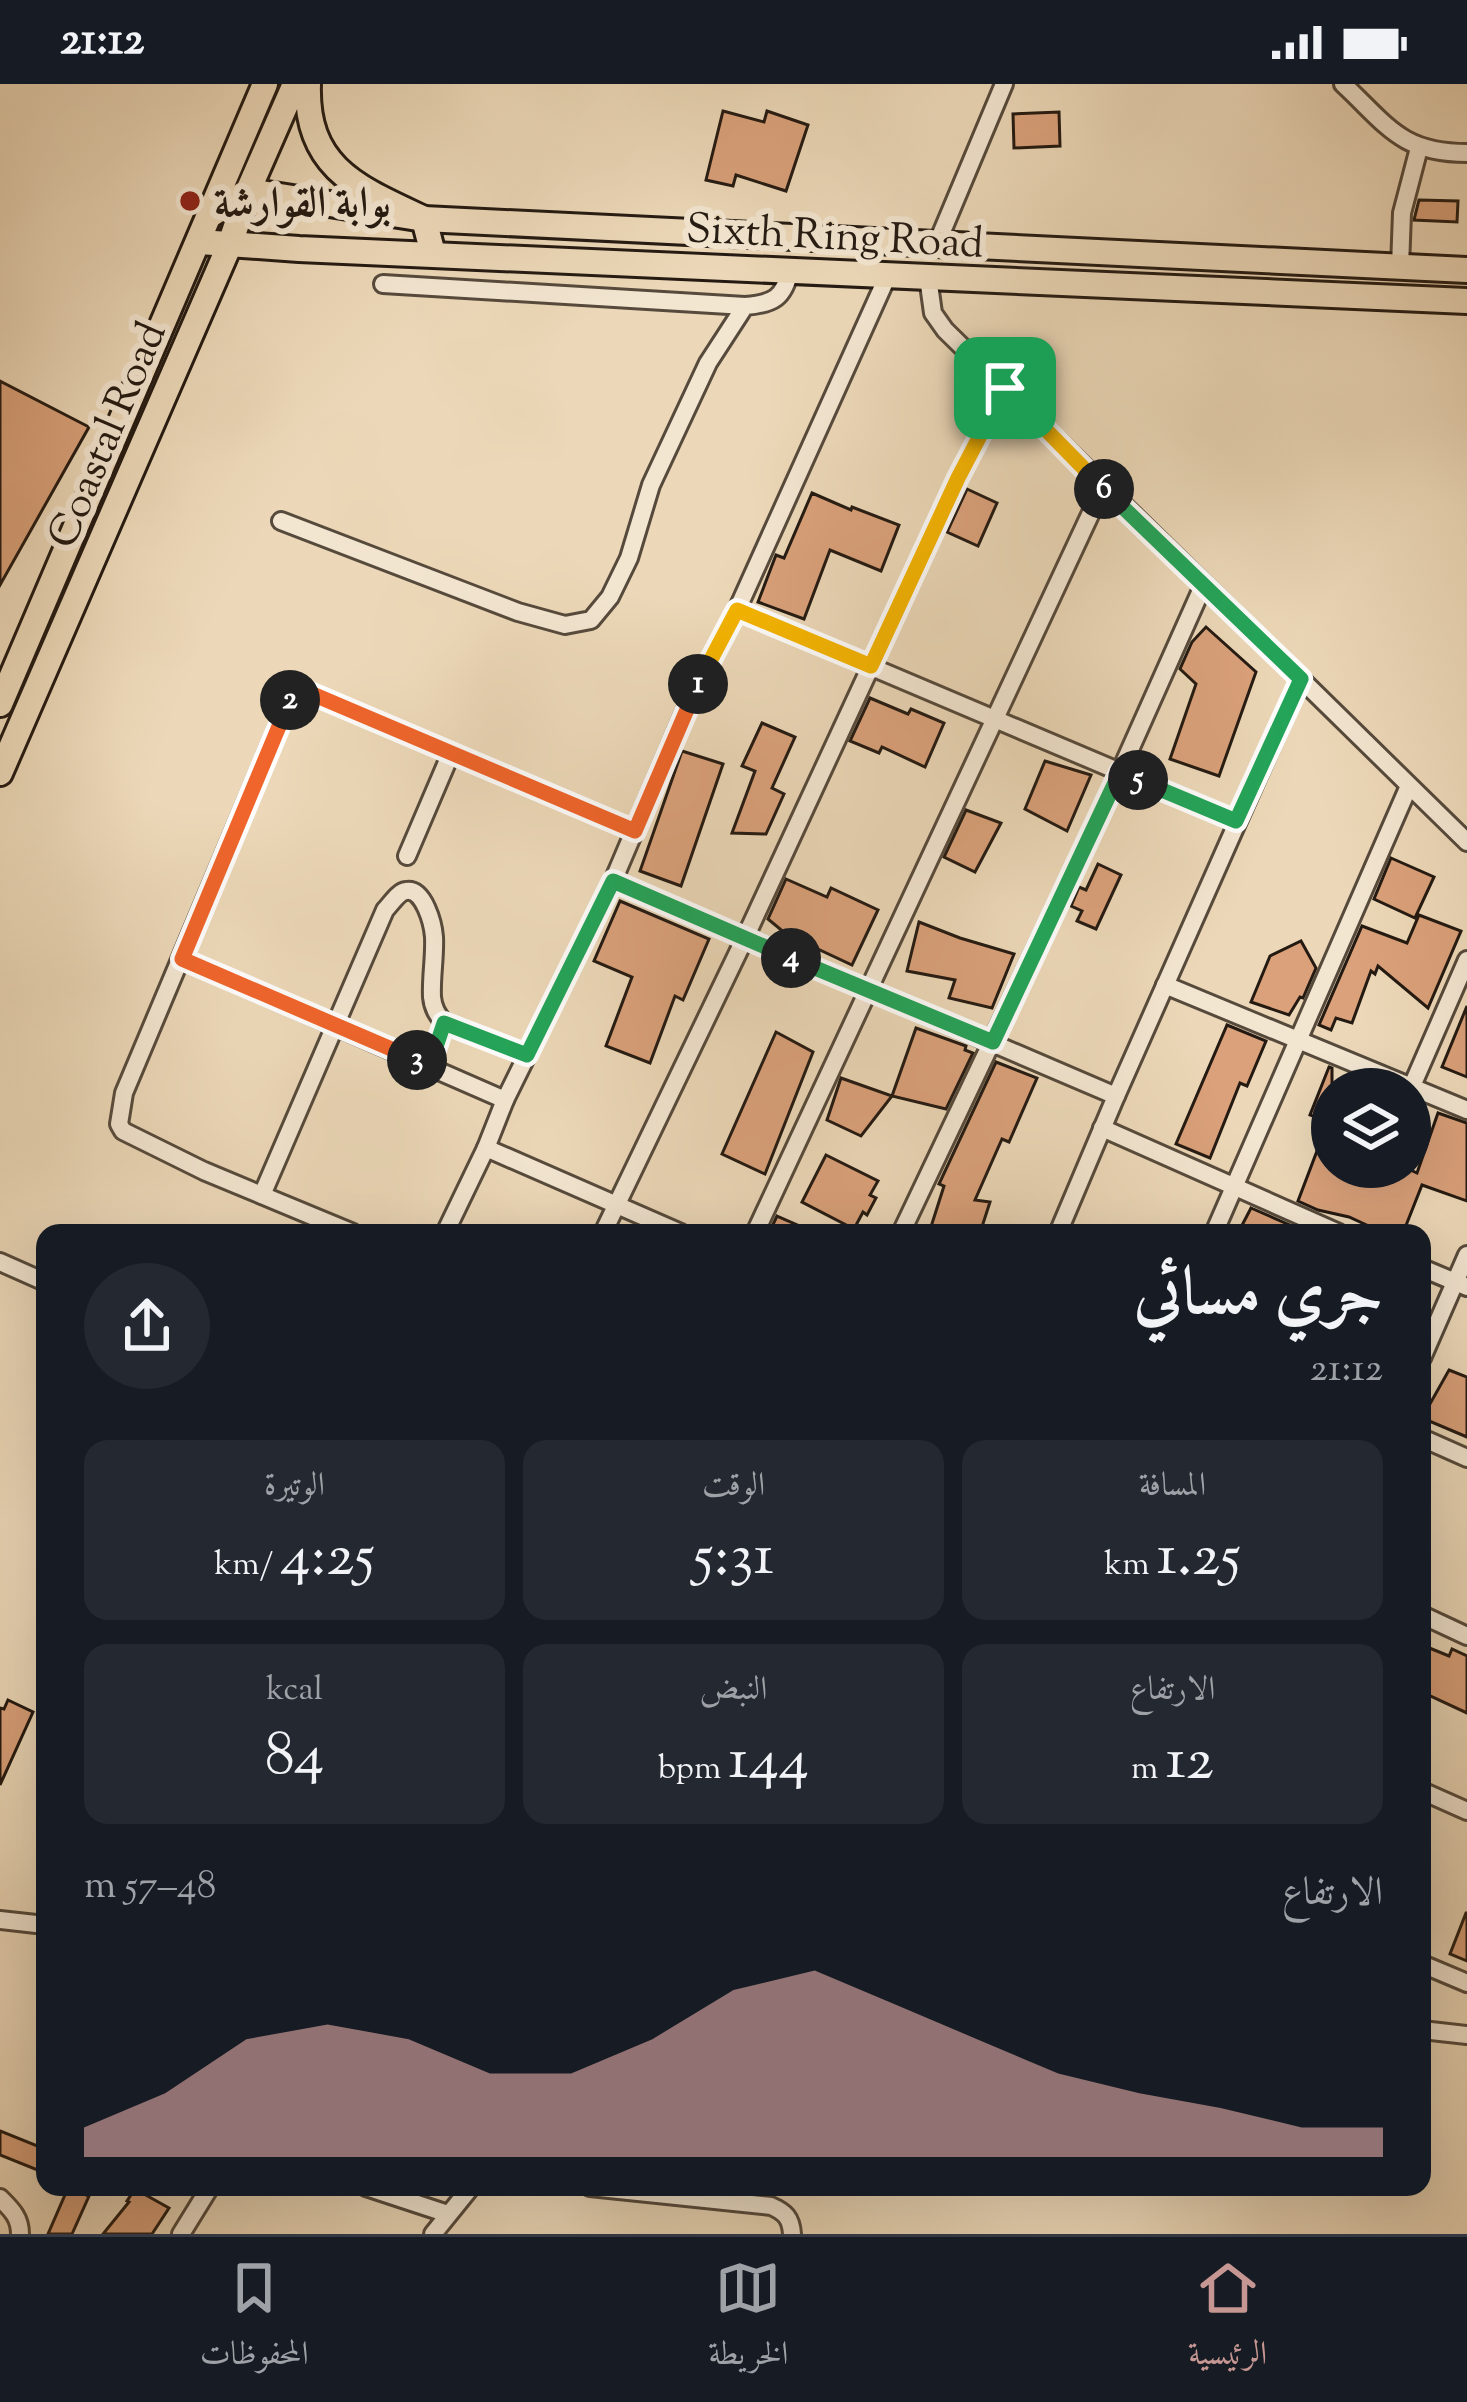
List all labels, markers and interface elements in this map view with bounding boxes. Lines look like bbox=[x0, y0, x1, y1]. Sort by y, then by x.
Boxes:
text: 21:12 bbox=[60, 10, 144, 75]
place label: بوابة القوارشة bbox=[214, 176, 391, 236]
marker: بوابة القوارشة bbox=[177, 188, 203, 214]
street label: Sixth Ring Road bbox=[684, 201, 985, 277]
street label: Coastal Road bbox=[35, 314, 184, 558]
pin bbox=[954, 337, 1056, 439]
icon: arrive bbox=[972, 355, 1038, 421]
pin: 6 bbox=[1074, 459, 1134, 519]
text: 6 bbox=[1096, 465, 1112, 513]
pin: 1 bbox=[668, 654, 728, 714]
text: 1 bbox=[692, 660, 704, 708]
pin: 2 bbox=[260, 670, 320, 730]
text: 2 bbox=[282, 676, 298, 724]
pin: 5 bbox=[1108, 750, 1168, 810]
text: 5 bbox=[1132, 756, 1144, 804]
pin: 4 bbox=[761, 928, 821, 988]
text: 4 bbox=[783, 934, 799, 982]
pin: 3 bbox=[387, 1030, 447, 1090]
text: 3 bbox=[410, 1036, 424, 1084]
map controls bbox=[1311, 1068, 1431, 1188]
button: layers bbox=[1311, 1068, 1431, 1188]
text: جري مسائي bbox=[1134, 1250, 1383, 1345]
button: share bbox=[84, 1263, 210, 1389]
text: 21:12 bbox=[1310, 1343, 1383, 1399]
text: الوتيرة bbox=[264, 1463, 325, 1511]
text: الوقت bbox=[702, 1463, 765, 1511]
text: المسافة bbox=[1139, 1463, 1206, 1511]
text: 4:25 bbox=[280, 1516, 375, 1603]
text: 5:31 bbox=[693, 1516, 774, 1603]
text: 1.25 bbox=[1157, 1516, 1241, 1603]
text: /km bbox=[214, 1542, 280, 1590]
text: km bbox=[1104, 1542, 1157, 1590]
text: kcal bbox=[266, 1667, 323, 1715]
text: النبض bbox=[699, 1667, 768, 1715]
text: الارتفاع bbox=[1130, 1667, 1215, 1715]
text: 84 bbox=[265, 1715, 324, 1802]
text: 144 bbox=[728, 1720, 809, 1807]
text: 12 bbox=[1165, 1720, 1214, 1807]
text: bpm bbox=[658, 1746, 728, 1794]
text: m bbox=[1131, 1746, 1165, 1794]
text: 48–57 m bbox=[84, 1860, 216, 1916]
text: الارتفاع bbox=[1282, 1867, 1383, 1923]
tab: المحفوظات bbox=[200, 2255, 309, 2385]
tab: الخريطة bbox=[708, 2255, 788, 2385]
tab: الرئيسية bbox=[1188, 2255, 1267, 2385]

